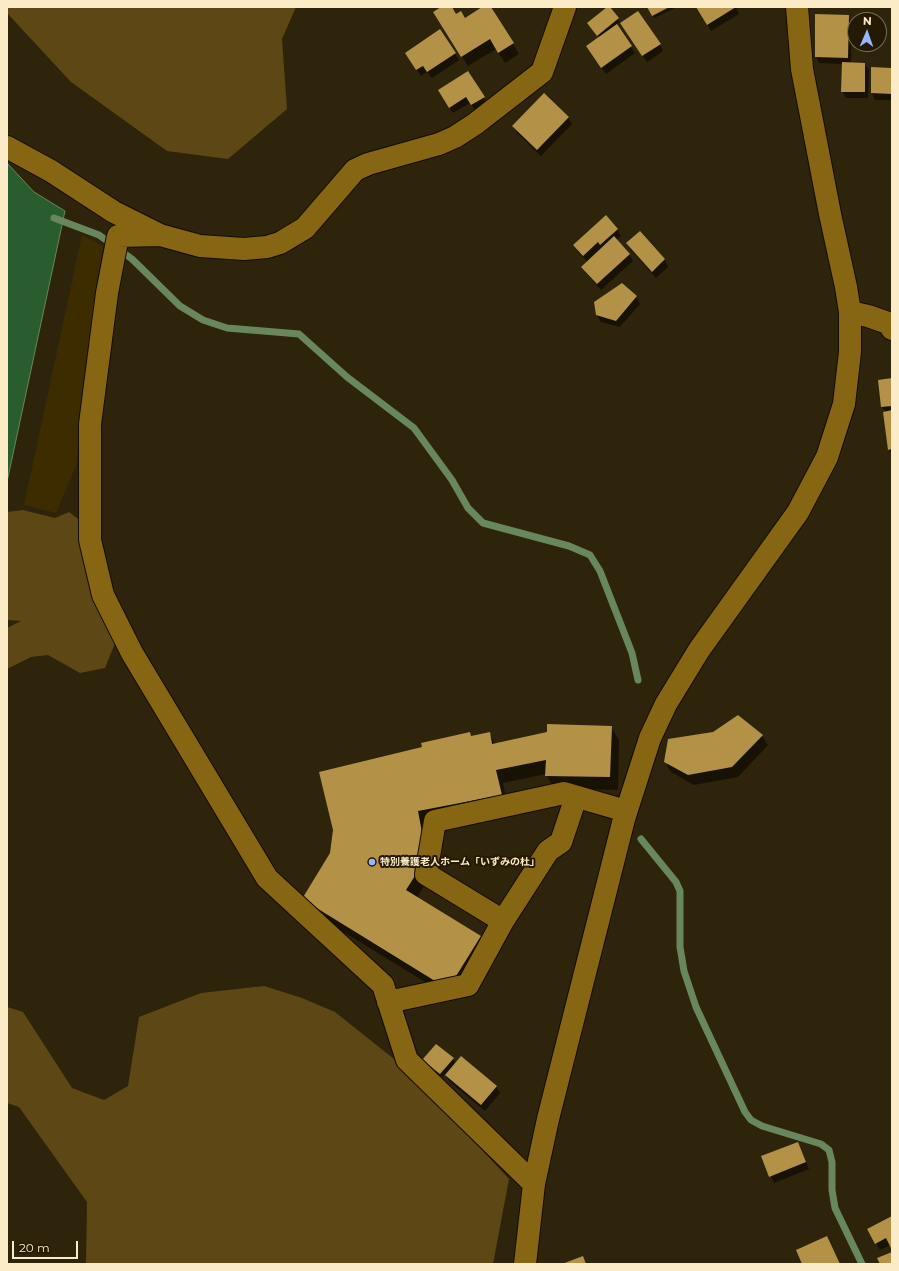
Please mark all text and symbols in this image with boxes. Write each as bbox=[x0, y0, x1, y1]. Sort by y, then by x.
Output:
north arrow bbox=[847, 12, 887, 52]
text: N bbox=[863, 14, 872, 28]
place label: 特別養護老人ホーム「いずみの杜」 bbox=[380, 856, 540, 868]
marker: 特別養護老人ホーム「いずみの杜」 bbox=[367, 857, 377, 867]
scale bar bbox=[14, 1233, 80, 1259]
text: 20 m bbox=[19, 1240, 50, 1255]

